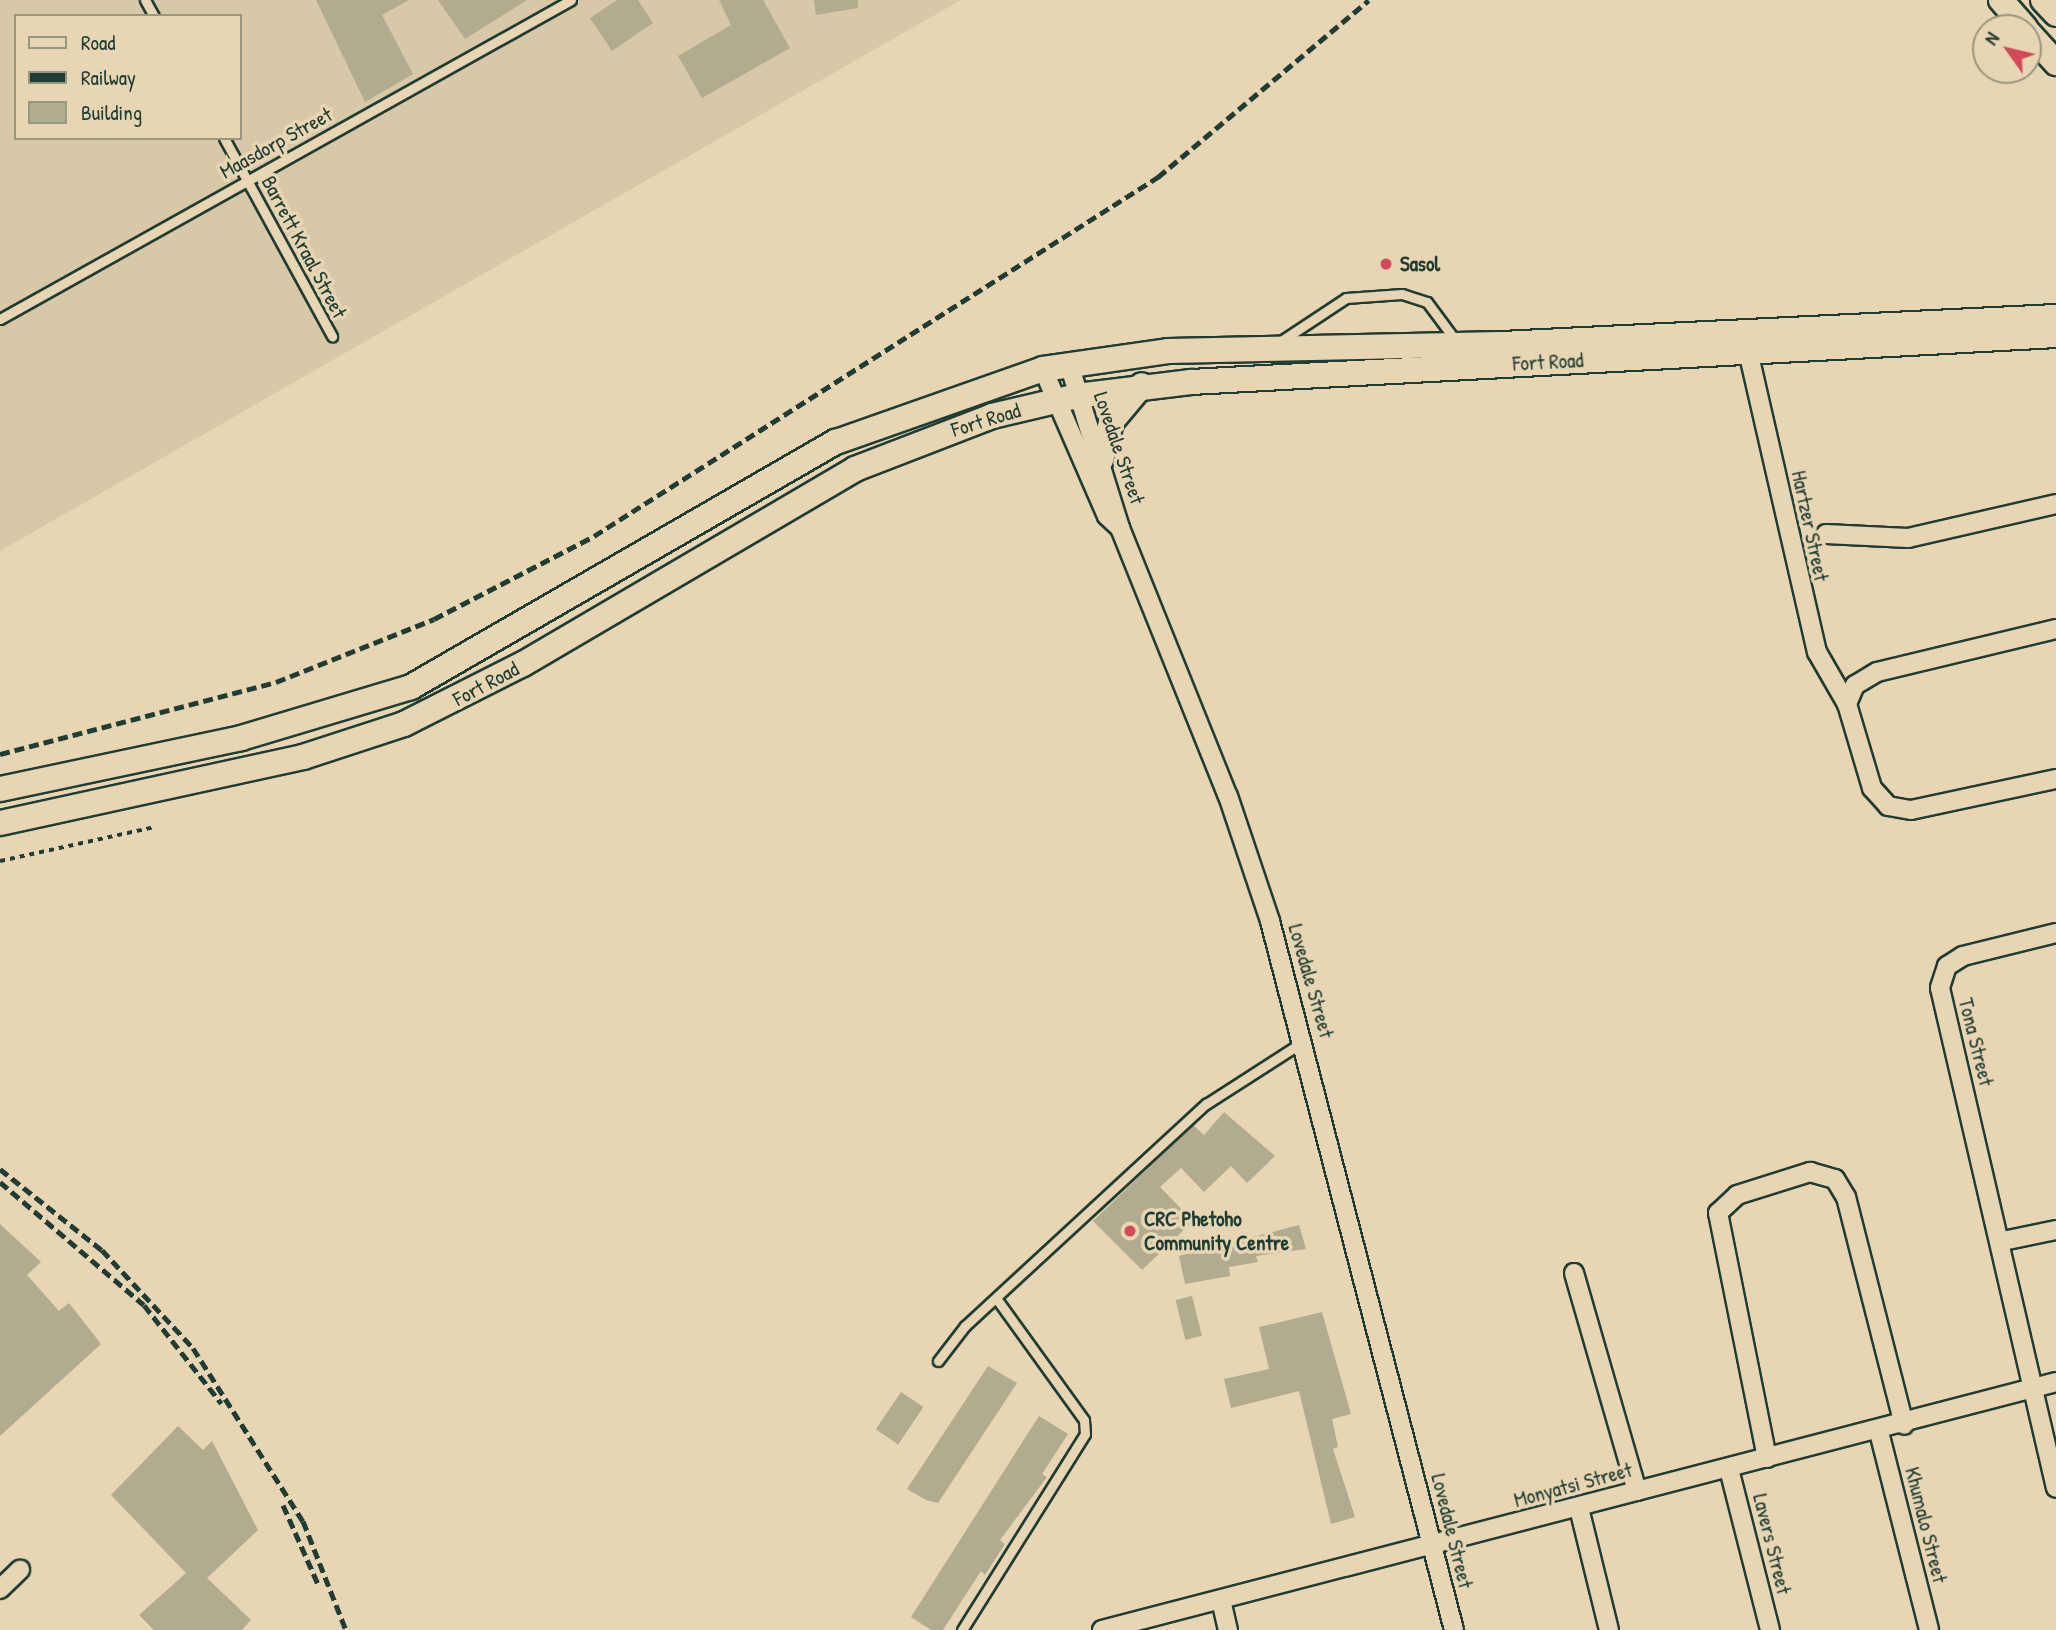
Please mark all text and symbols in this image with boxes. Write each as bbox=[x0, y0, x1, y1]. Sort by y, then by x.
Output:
legend bbox=[14, 14, 242, 140]
north arrow bbox=[1972, 14, 2042, 84]
text: N bbox=[1978, 27, 2005, 50]
text: Road bbox=[81, 28, 115, 57]
text: Railway bbox=[81, 63, 136, 92]
text: Building bbox=[81, 98, 142, 127]
street label: Maasdorp Street bbox=[215, 102, 337, 184]
street label: Barrett Kraal Street bbox=[256, 172, 352, 322]
place label: Sasol bbox=[1400, 251, 1440, 277]
marker: Sasol bbox=[1378, 256, 1394, 272]
street label: Fort Road bbox=[1512, 348, 1584, 376]
street label: Lovedale Street bbox=[1088, 389, 1150, 507]
street label: Fort Road bbox=[948, 398, 1024, 442]
street label: Hartzer Street bbox=[1786, 468, 1834, 584]
street label: Fort Road bbox=[449, 656, 523, 712]
street label: Lovedale Street bbox=[1283, 921, 1339, 1041]
street label: Tona Street bbox=[1953, 995, 1999, 1089]
place label: CRC Phetoho Community Centre bbox=[1144, 1206, 1289, 1256]
marker: CRC Phetoho Community Centre bbox=[1122, 1223, 1138, 1239]
street label: Monyatsi Street bbox=[1511, 1457, 1635, 1513]
street label: Khumalo Street bbox=[1899, 1464, 1953, 1586]
street label: Lovedale Street bbox=[1426, 1471, 1478, 1591]
street label: Lavers Street bbox=[1747, 1491, 1797, 1597]

